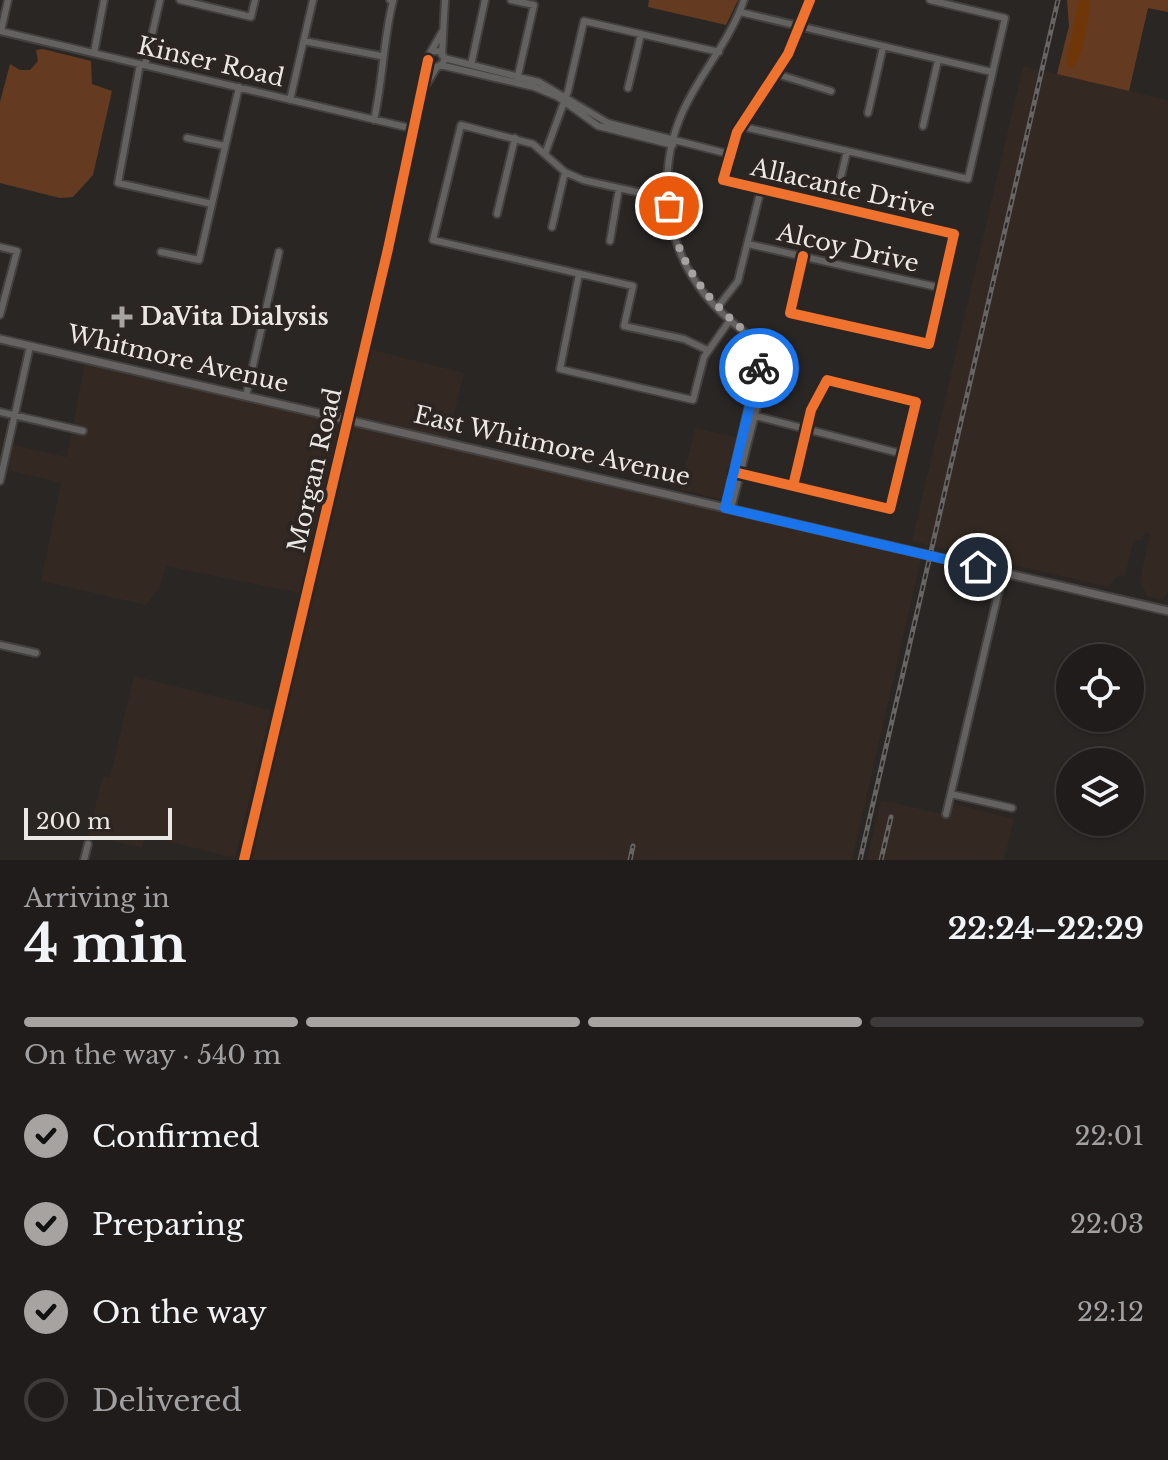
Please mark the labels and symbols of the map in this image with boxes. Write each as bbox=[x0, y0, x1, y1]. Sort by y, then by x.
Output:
street label: Kinser Road bbox=[135, 31, 287, 92]
street label: Allacante Drive bbox=[747, 152, 938, 223]
pin bbox=[635, 172, 703, 240]
street label: Alcoy Drive bbox=[773, 217, 922, 278]
place label: DaVita Dialysis bbox=[140, 302, 329, 331]
marker: DaVita Dialysis bbox=[111, 306, 133, 328]
street label: Whitmore Avenue bbox=[64, 319, 292, 398]
courier bbox=[719, 328, 799, 408]
street label: Morgan Road bbox=[282, 385, 347, 555]
street label: East Whitmore Avenue bbox=[411, 400, 693, 491]
pin bbox=[944, 533, 1012, 601]
scale bar bbox=[24, 804, 172, 840]

